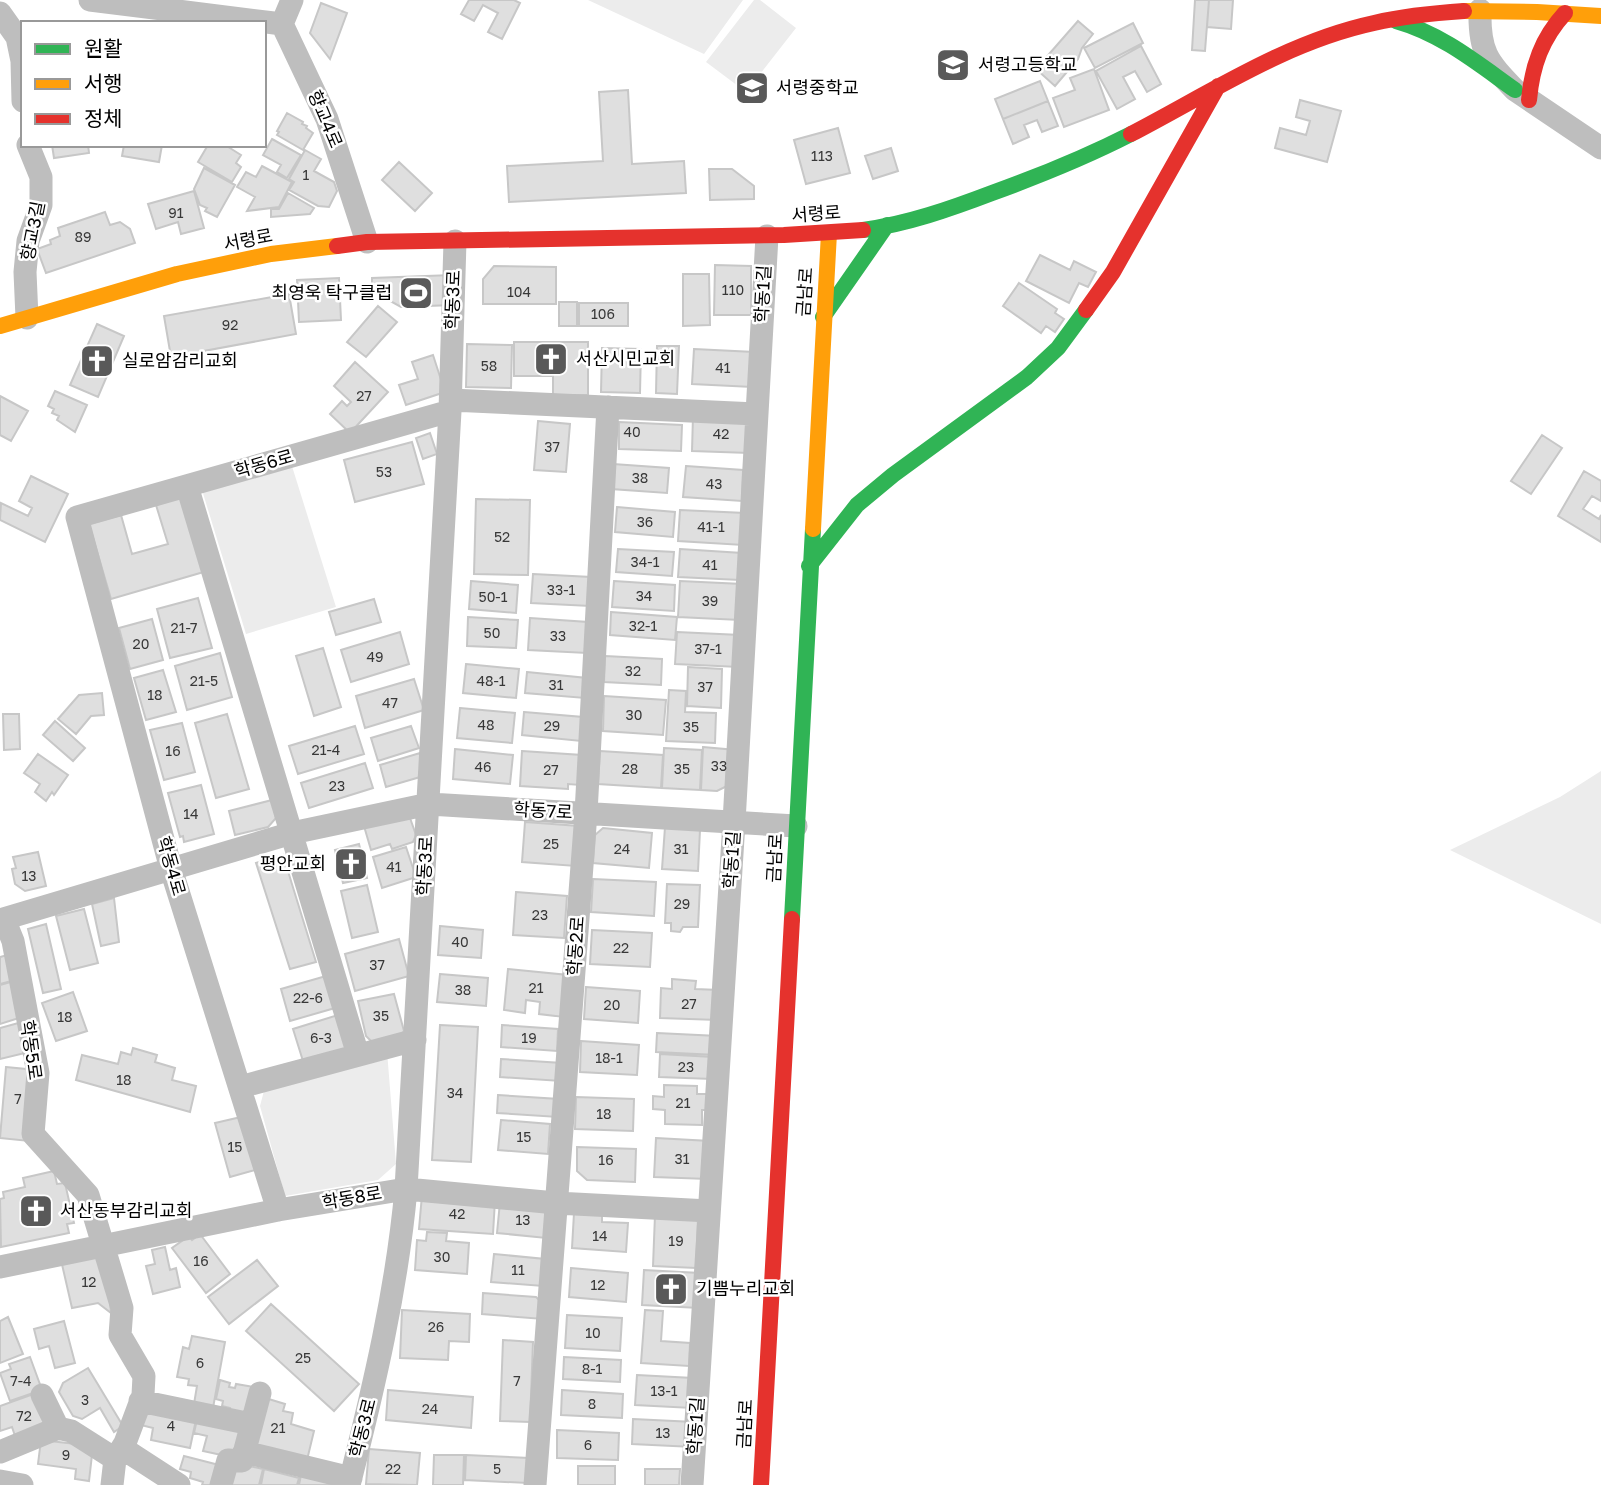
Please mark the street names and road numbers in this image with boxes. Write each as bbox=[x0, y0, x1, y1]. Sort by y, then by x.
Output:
street label: 향교4로 bbox=[304, 86, 348, 151]
street label: 향교3길 bbox=[15, 199, 49, 262]
street label: 서령로 bbox=[790, 200, 841, 226]
street label: 서령로 bbox=[221, 223, 274, 255]
street label: 학동1길 bbox=[749, 264, 775, 324]
street label: 금남로 bbox=[791, 266, 817, 317]
street label: 학동3로 bbox=[440, 269, 464, 330]
street label: 학동6로 bbox=[232, 444, 296, 482]
street label: 학동7로 bbox=[513, 797, 573, 823]
street label: 학동1길 bbox=[718, 830, 744, 890]
street label: 금남로 bbox=[762, 833, 786, 883]
street label: 학동4로 bbox=[153, 834, 191, 898]
street label: 학동3로 bbox=[411, 835, 437, 897]
street label: 학동2로 bbox=[562, 915, 588, 977]
street label: 학동5로 bbox=[17, 1019, 47, 1081]
street label: 학동8로 bbox=[320, 1181, 384, 1213]
street label: 학동3로 bbox=[344, 1396, 380, 1460]
street label: 학동1길 bbox=[682, 1396, 708, 1456]
street label: 금남로 bbox=[732, 1399, 756, 1449]

